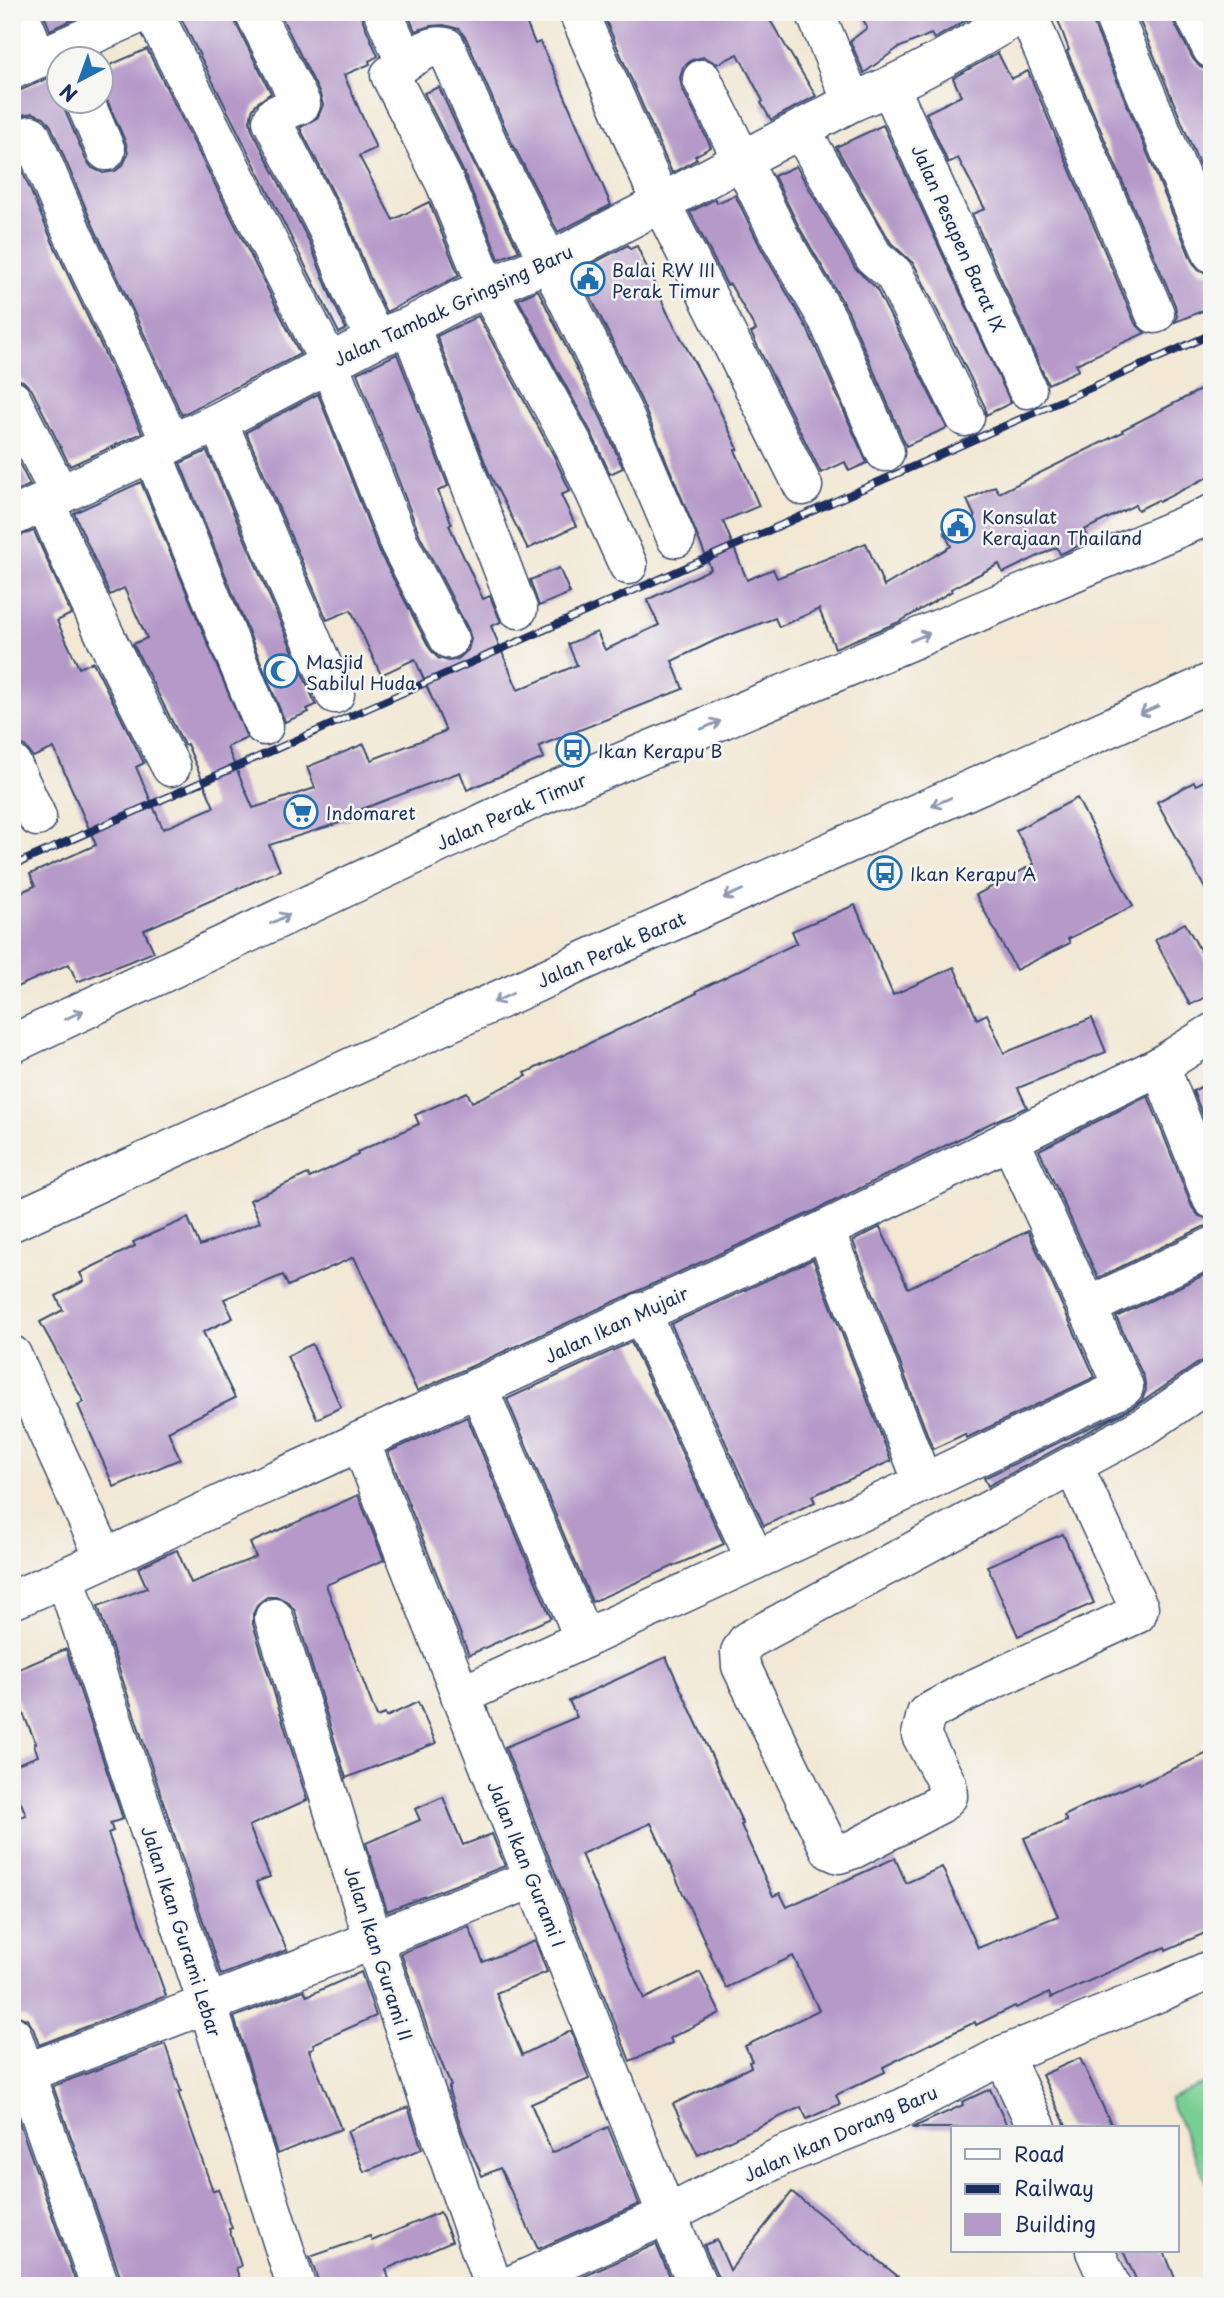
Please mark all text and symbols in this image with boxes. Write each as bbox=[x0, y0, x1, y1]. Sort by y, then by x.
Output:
north arrow bbox=[46, 46, 116, 116]
text: N bbox=[53, 78, 83, 109]
street label: Jalan Pesapen Barat IX bbox=[905, 140, 1013, 336]
street label: Jalan Tambak Gringsing Baru bbox=[329, 237, 577, 373]
place label: Balai RW III Perak Timur bbox=[612, 256, 721, 304]
public building icon: Balai RW III Perak Timur bbox=[569, 260, 607, 298]
place label: Konsulat Kerajaan Thailand bbox=[982, 503, 1142, 551]
public building icon: Konsulat Kerajaan Thailand bbox=[939, 507, 977, 545]
one-way arrow bbox=[909, 629, 931, 642]
place label: Masjid Sabilul Huda bbox=[306, 648, 416, 696]
mosque icon: Masjid Sabilul Huda bbox=[262, 652, 300, 690]
one-way arrow bbox=[1139, 704, 1161, 717]
one-way arrow bbox=[700, 718, 721, 731]
bus stop icon: Ikan Kerapu B bbox=[554, 731, 592, 769]
place label: Ikan Kerapu B bbox=[598, 737, 723, 764]
street label: Jalan Perak Timur bbox=[431, 765, 591, 856]
supermarket icon: Indomaret bbox=[282, 793, 320, 831]
one-way arrow bbox=[931, 796, 953, 809]
place label: Indomaret bbox=[326, 799, 416, 826]
bus stop icon: Ikan Kerapu A bbox=[866, 854, 904, 892]
place label: Ikan Kerapu A bbox=[910, 860, 1037, 887]
one-way arrow bbox=[723, 888, 745, 901]
street label: Jalan Perak Barat bbox=[532, 904, 690, 994]
one-way arrow bbox=[269, 912, 290, 925]
one-way arrow bbox=[493, 992, 515, 1005]
one-way arrow bbox=[63, 1008, 84, 1022]
street label: Jalan Ikan Mujair bbox=[540, 1279, 693, 1369]
street label: Jalan Ikan Gurami I bbox=[481, 1777, 573, 1951]
street label: Jalan Ikan Gurami Lebar bbox=[135, 1822, 229, 2040]
street label: Jalan Ikan Gurami II bbox=[338, 1862, 420, 2044]
street label: Jalan Ikan Dorang Baru bbox=[739, 2078, 941, 2188]
legend bbox=[951, 2126, 1178, 2252]
text: Road bbox=[1014, 2137, 1065, 2169]
text: Railway bbox=[1014, 2171, 1094, 2203]
text: Building bbox=[1014, 2207, 1096, 2239]

